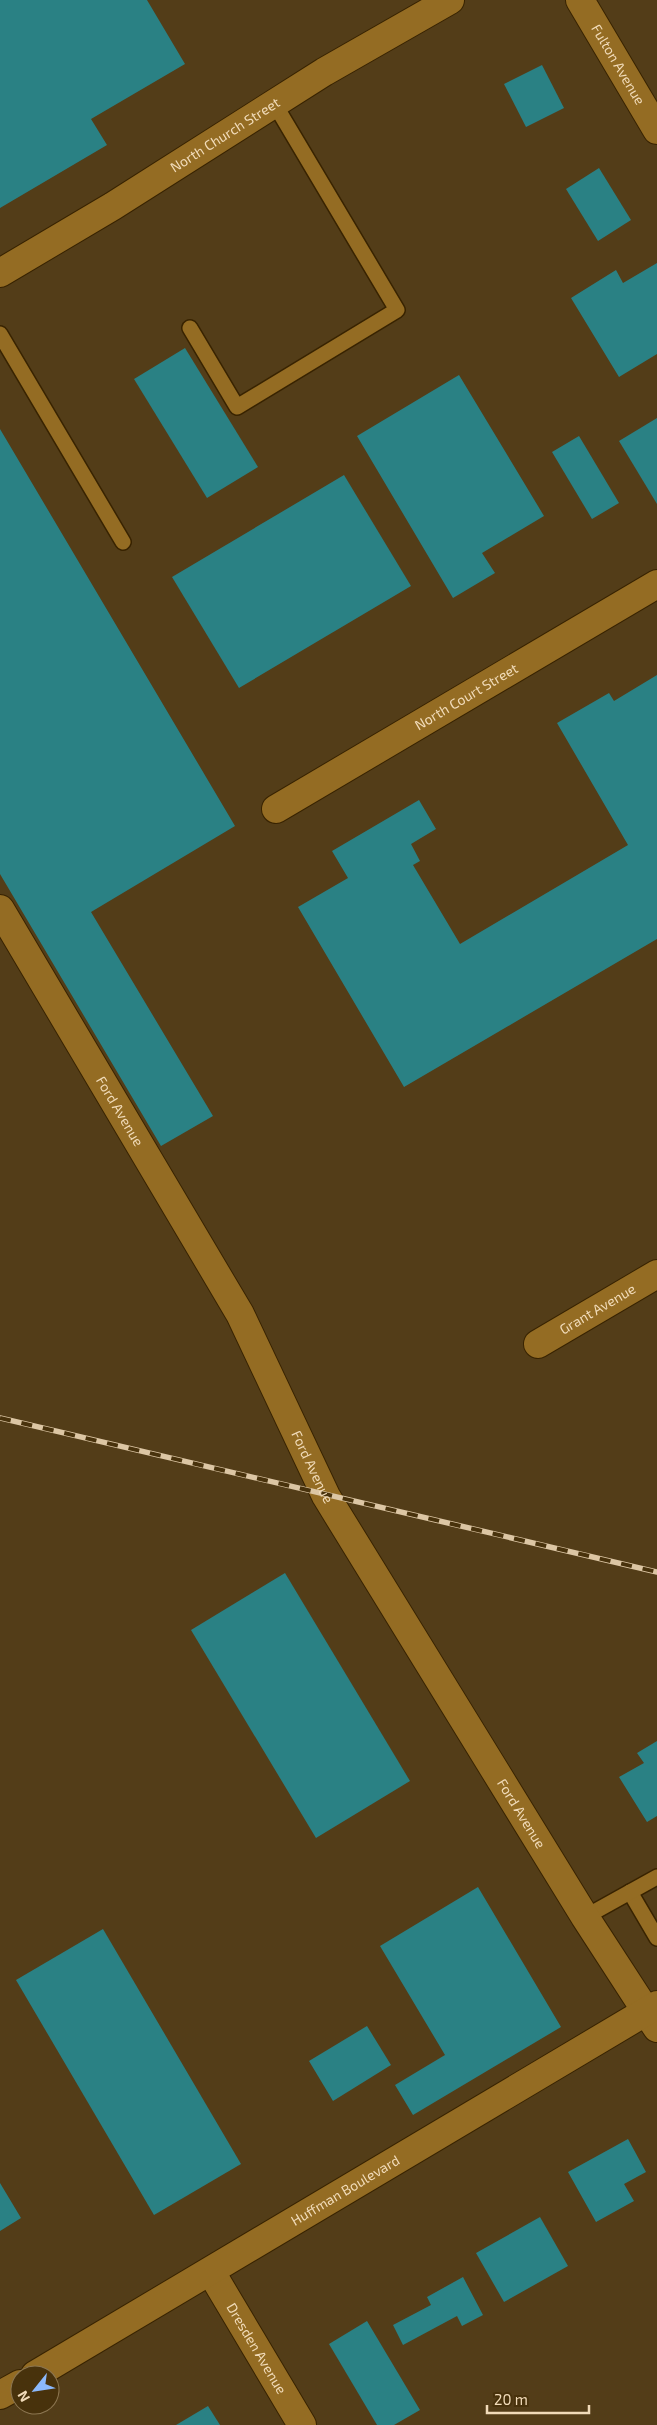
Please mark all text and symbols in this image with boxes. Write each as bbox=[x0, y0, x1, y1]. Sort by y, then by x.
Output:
street label: Fulton Avenue bbox=[588, 21, 649, 108]
street label: North Church Street bbox=[167, 93, 283, 176]
street label: North Court Street bbox=[411, 659, 521, 733]
street label: Ford Avenue bbox=[93, 1073, 148, 1149]
street label: Grant Avenue bbox=[556, 1280, 638, 1338]
street label: Ford Avenue bbox=[288, 1428, 337, 1506]
street label: Ford Avenue bbox=[494, 1775, 550, 1851]
street label: Huffman Boulevard bbox=[288, 2151, 402, 2229]
street label: Dresden Avenue bbox=[223, 2300, 291, 2397]
north arrow bbox=[10, 2365, 60, 2415]
scale bar bbox=[487, 2382, 590, 2414]
text: N bbox=[13, 2388, 33, 2405]
text: 20 m bbox=[494, 2390, 528, 2408]

